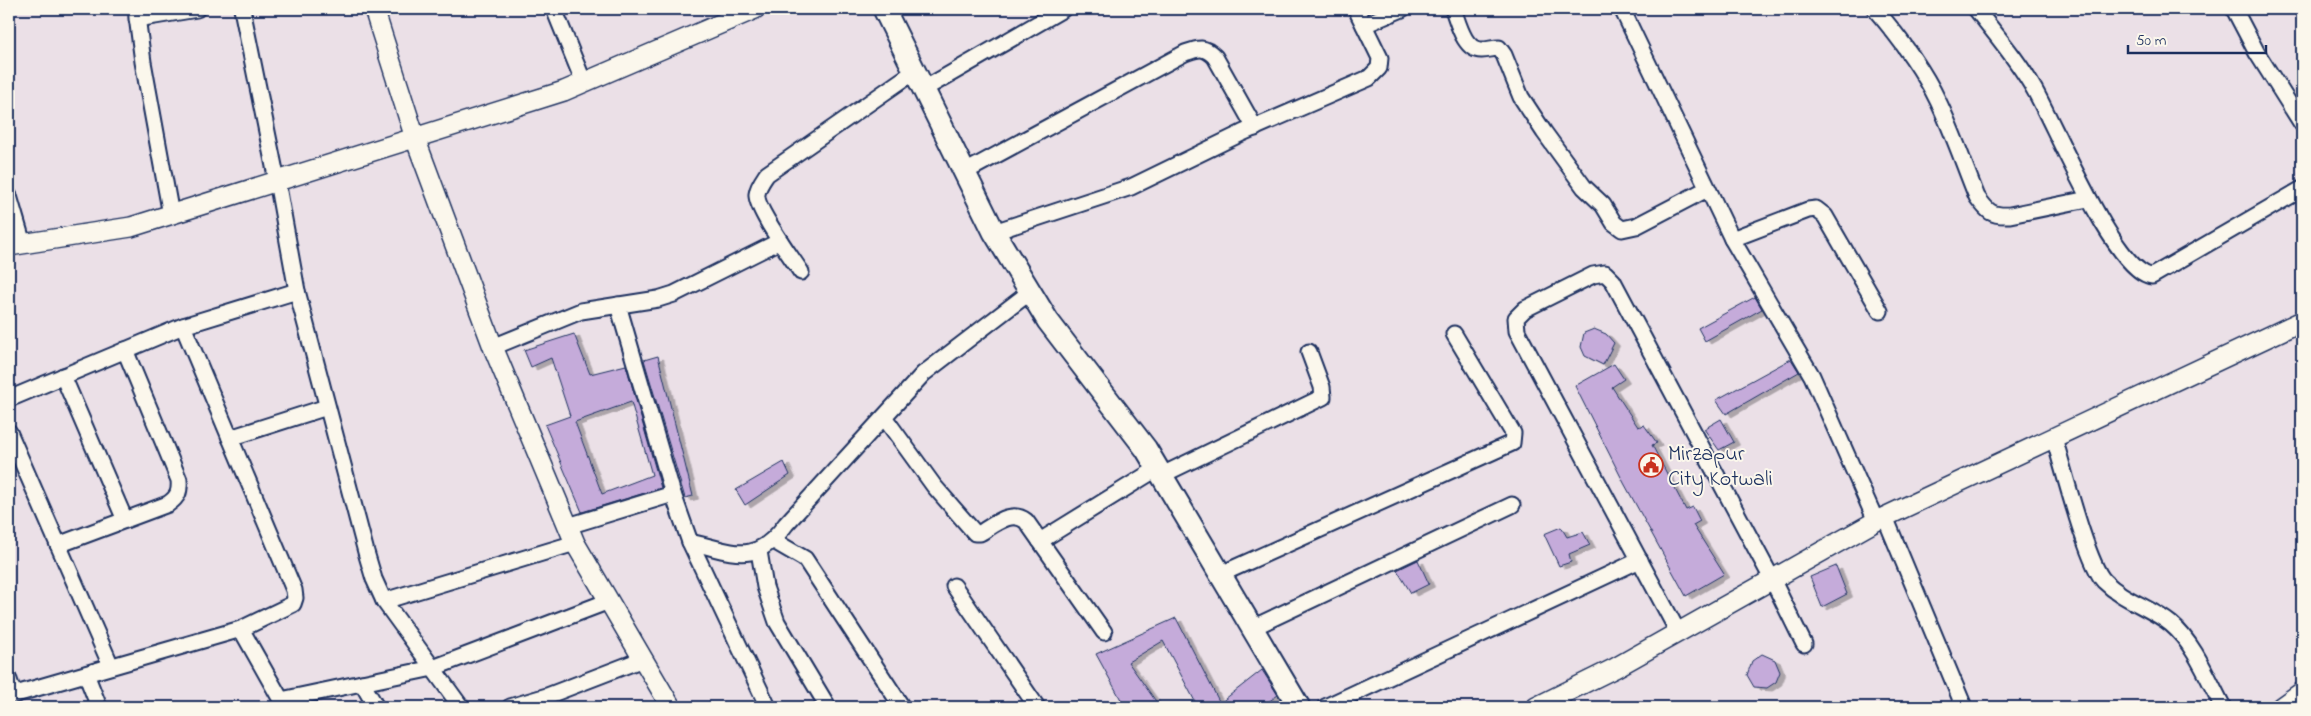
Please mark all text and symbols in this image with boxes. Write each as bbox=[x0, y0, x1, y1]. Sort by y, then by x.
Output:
scale bar bbox=[2128, 22, 2266, 54]
text: 50 m bbox=[2136, 30, 2167, 52]
place label: Mirzapur City Kotwali bbox=[1668, 439, 1773, 497]
public building icon: Mirzapur City Kotwali bbox=[1638, 452, 1664, 478]

